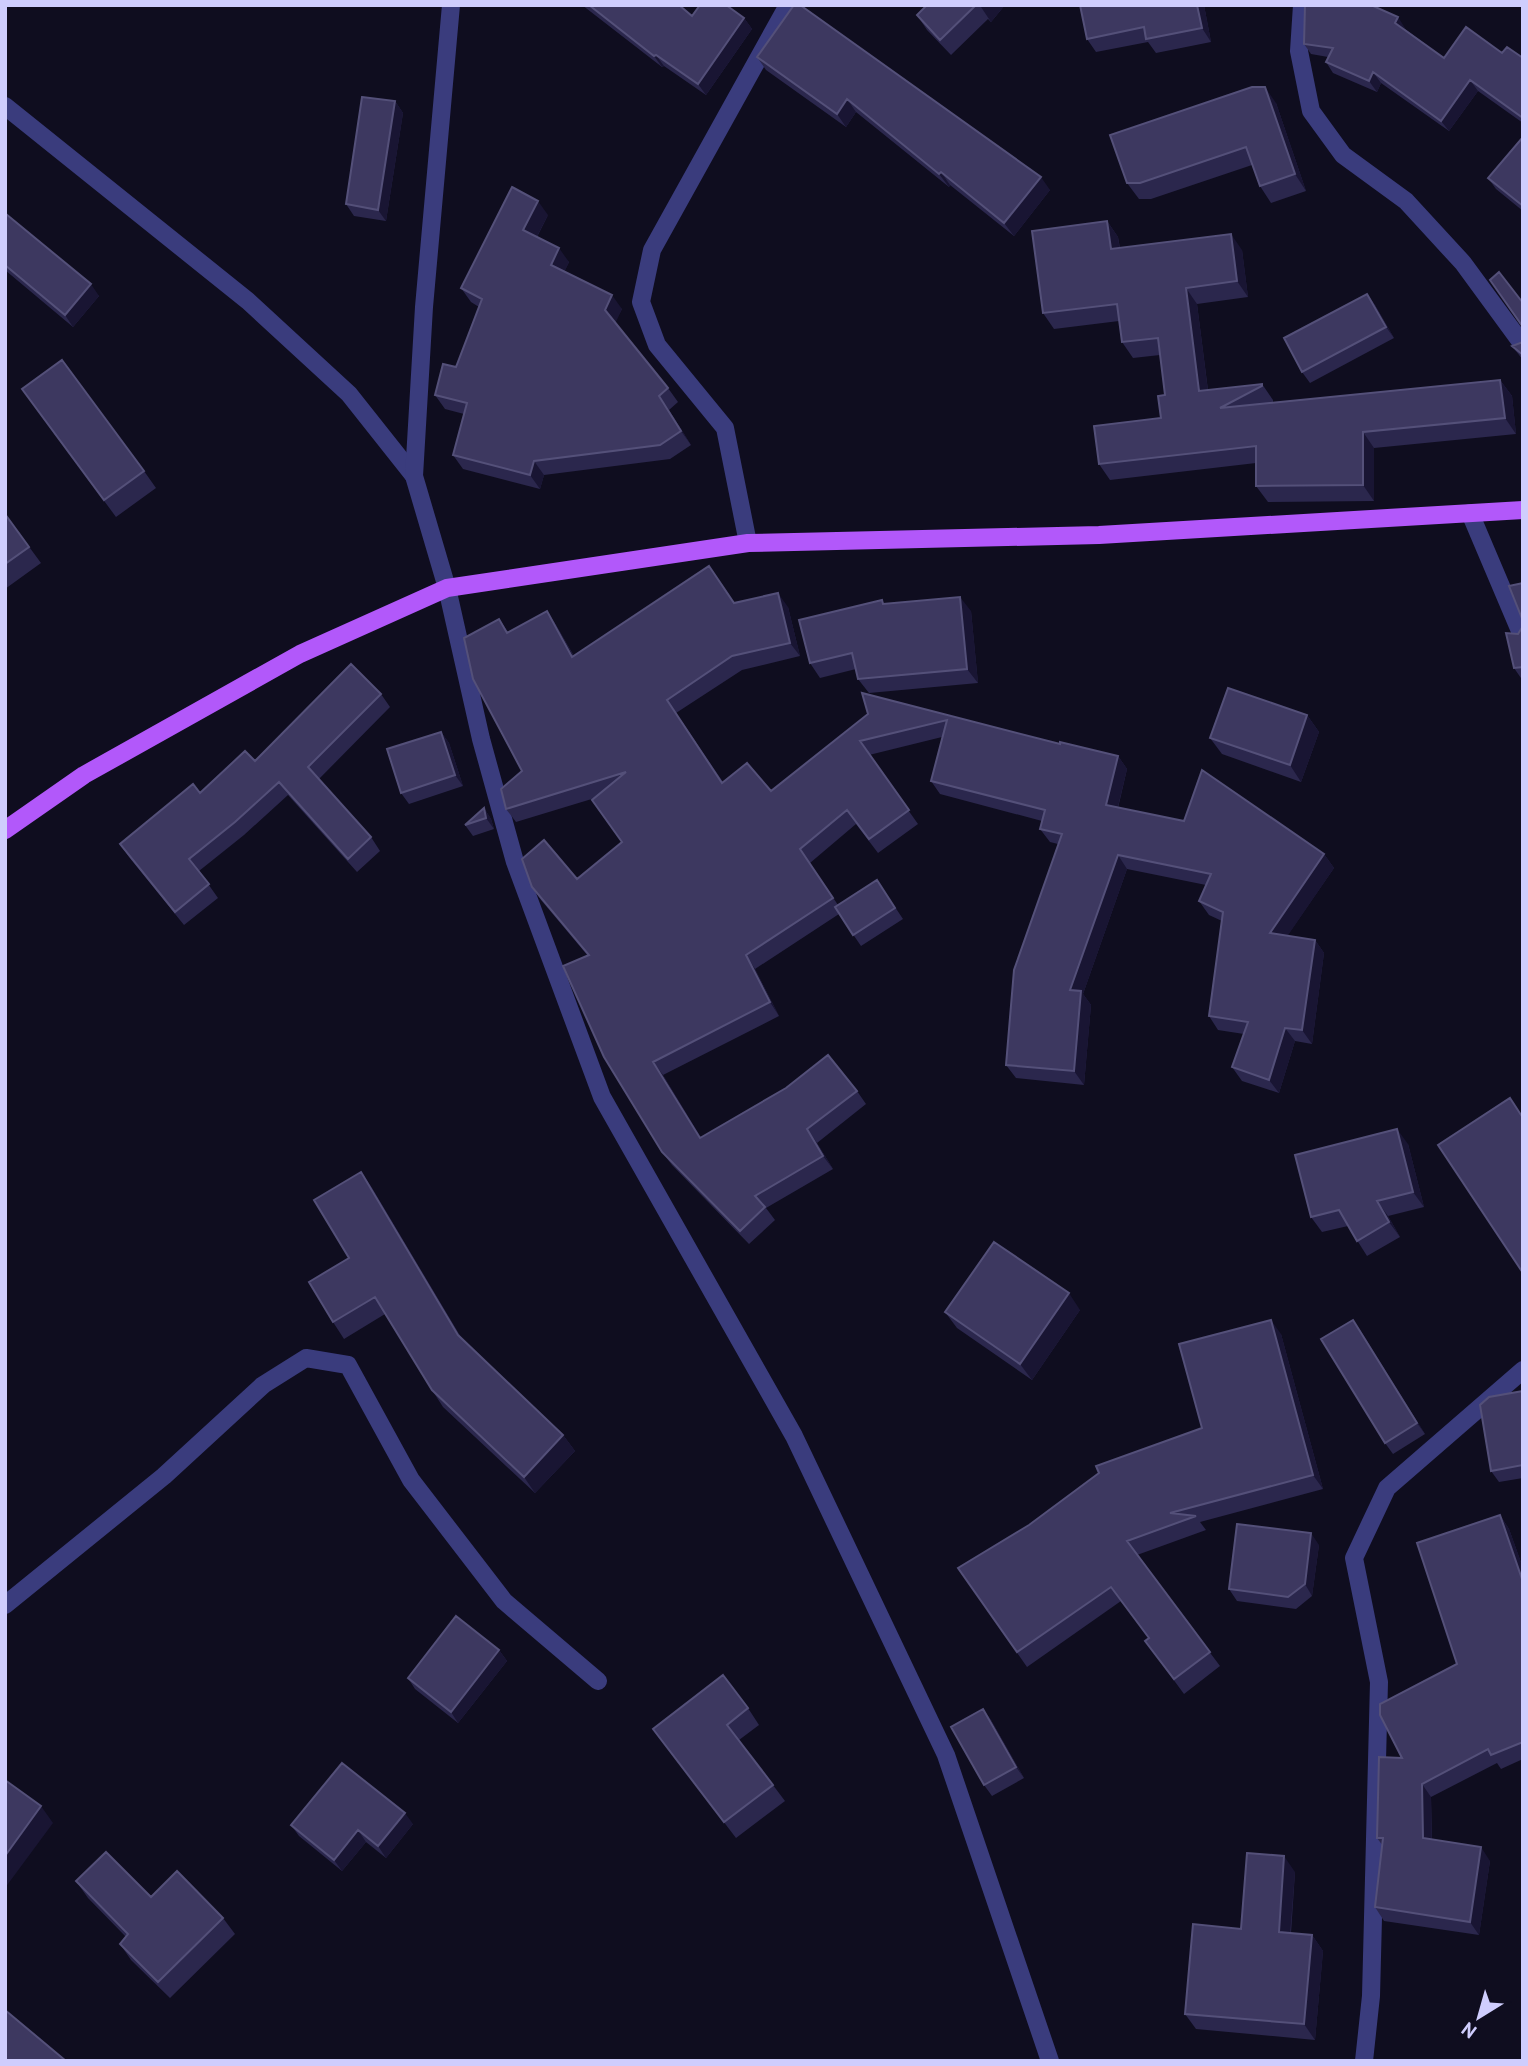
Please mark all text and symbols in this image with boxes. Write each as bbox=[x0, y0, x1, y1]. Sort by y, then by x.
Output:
north arrow bbox=[1444, 1982, 1514, 2052]
text: N bbox=[1457, 2017, 1481, 2044]

